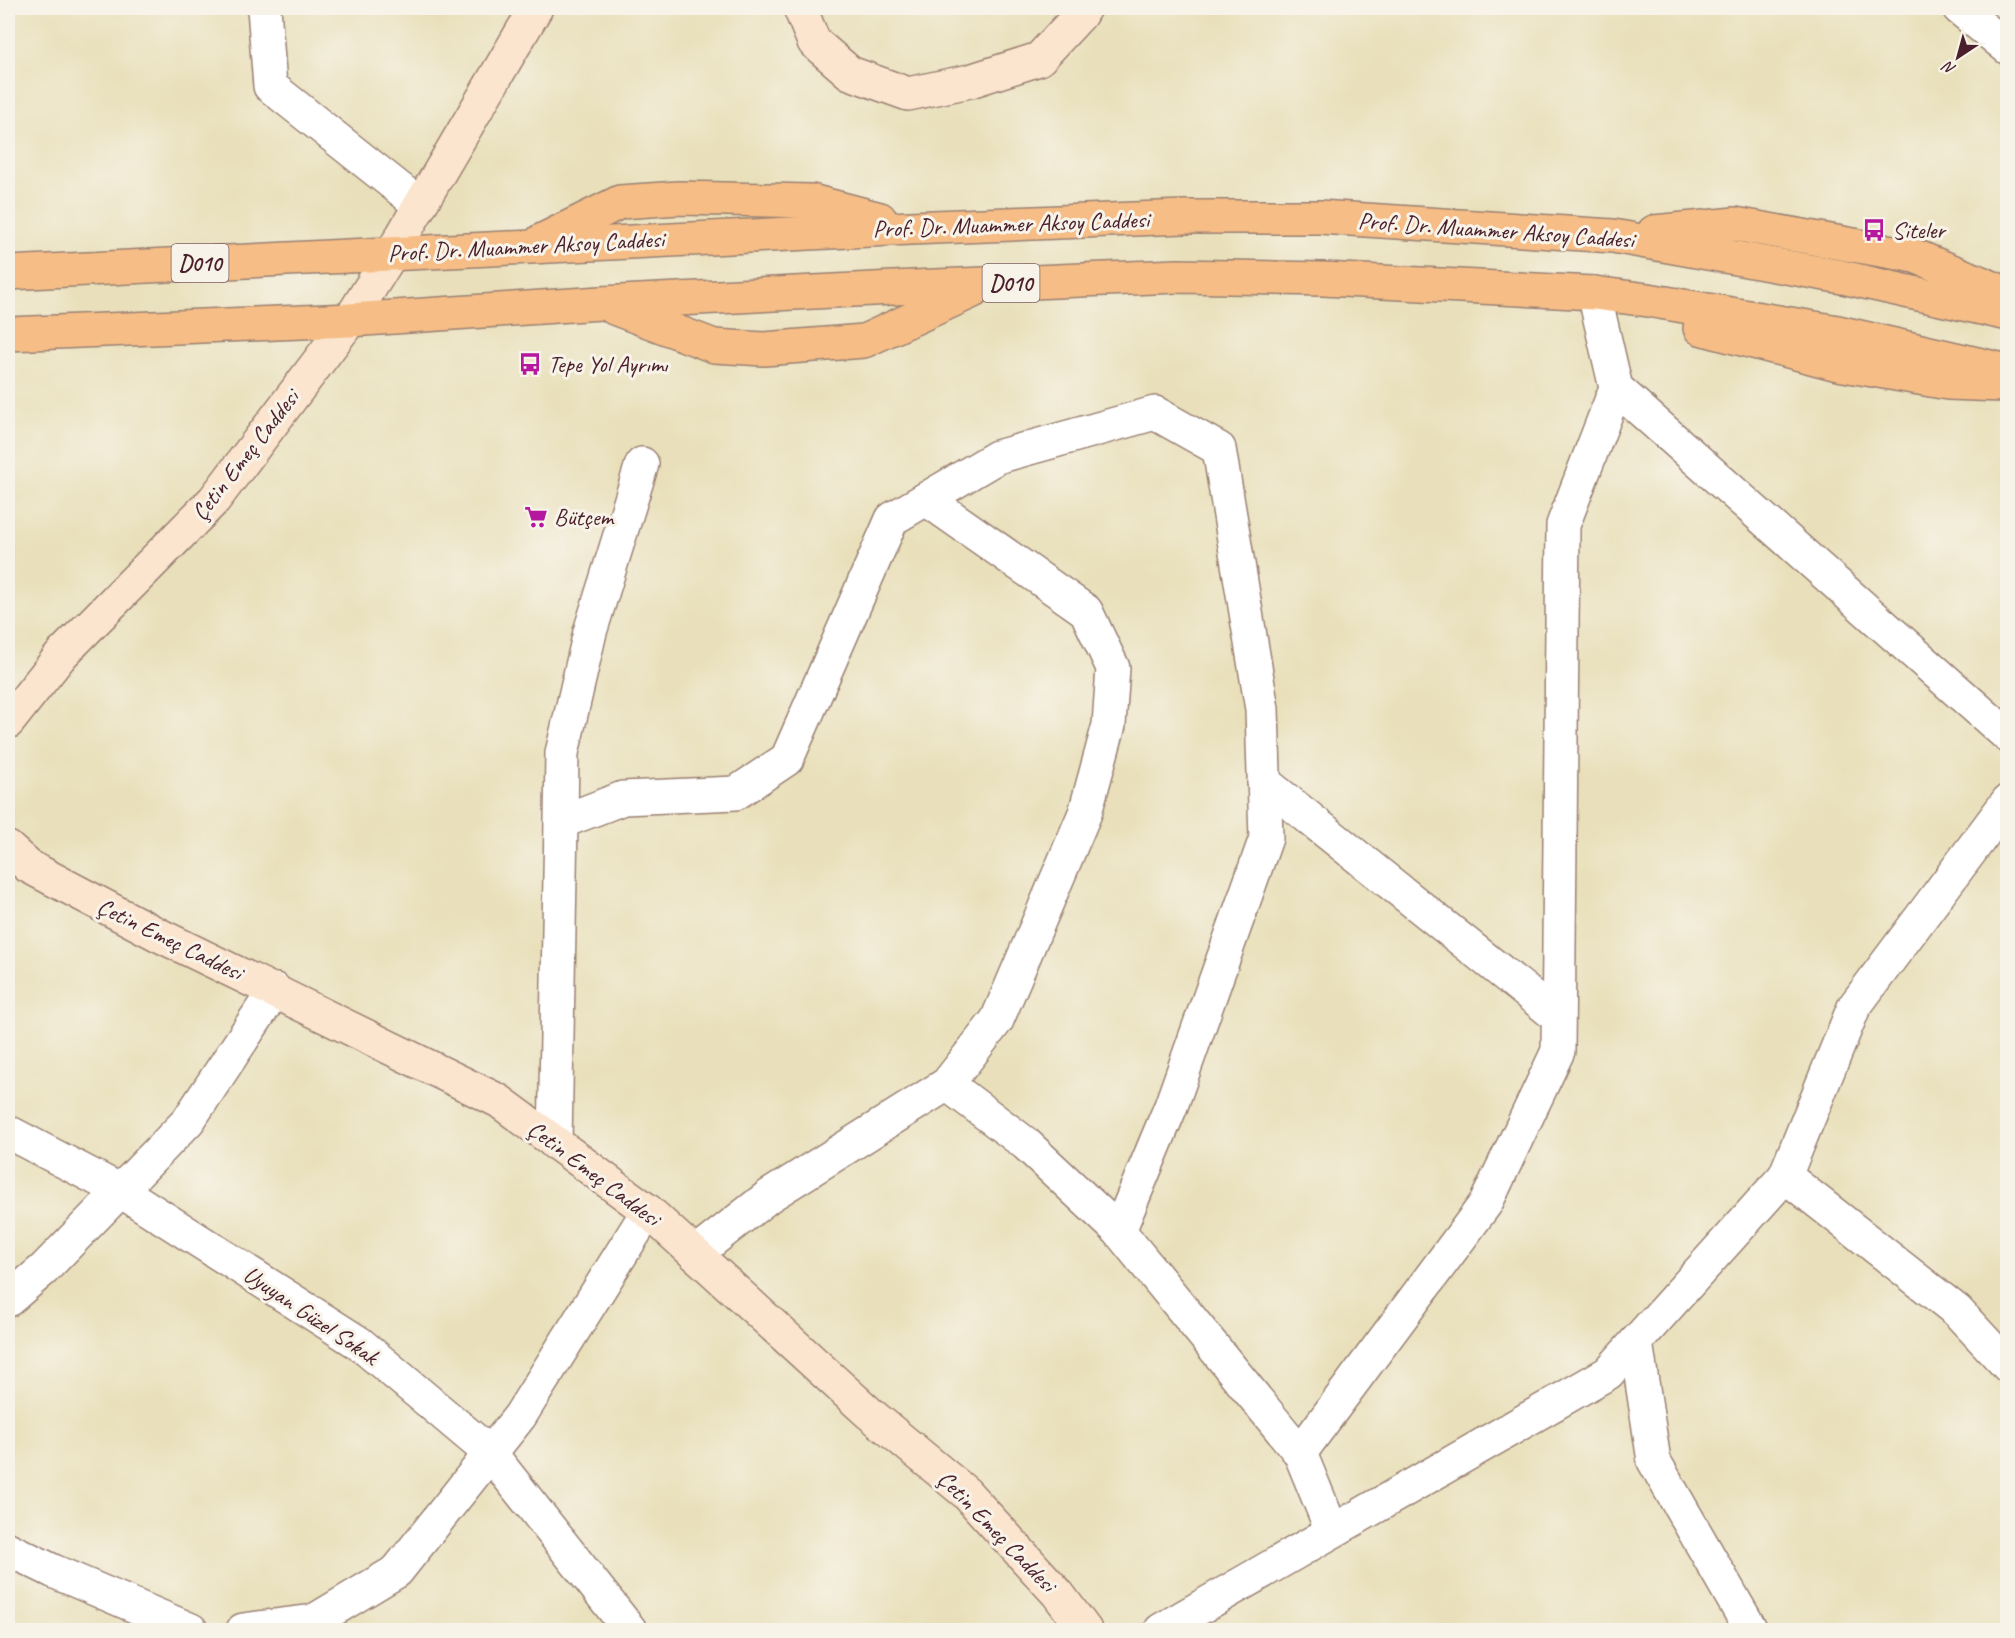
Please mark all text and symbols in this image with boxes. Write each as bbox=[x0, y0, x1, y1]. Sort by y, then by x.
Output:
north arrow bbox=[1928, 27, 1988, 87]
text: N bbox=[1937, 56, 1960, 79]
street label: Prof. Dr. Muammer Aksoy Caddesi bbox=[872, 204, 1152, 244]
street label: Prof. Dr. Muammer Aksoy Caddesi bbox=[1357, 205, 1638, 255]
place label: Siteler bbox=[1892, 215, 1947, 245]
bus stop icon: Siteler bbox=[1861, 217, 1887, 243]
street label: Prof. Dr. Muammer Aksoy Caddesi bbox=[387, 224, 667, 268]
road number: D010 bbox=[172, 244, 228, 282]
road number: D010 bbox=[982, 264, 1040, 302]
place label: Tepe Yol Ayrımı bbox=[548, 349, 669, 379]
bus stop icon: Tepe Yol Ayrımı bbox=[517, 351, 543, 377]
street label: Çetin Emeç Caddesi bbox=[185, 381, 308, 526]
place label: Bütçem bbox=[554, 502, 616, 532]
supermarket icon: Bütçem bbox=[523, 504, 549, 530]
street label: Çetin Emeç Caddesi bbox=[92, 891, 251, 989]
street label: Çetin Emeç Caddesi bbox=[522, 1114, 669, 1235]
street label: Uyuyan Güzel Sokak bbox=[238, 1259, 386, 1372]
street label: Çetin Emeç Caddesi bbox=[931, 1464, 1065, 1601]

